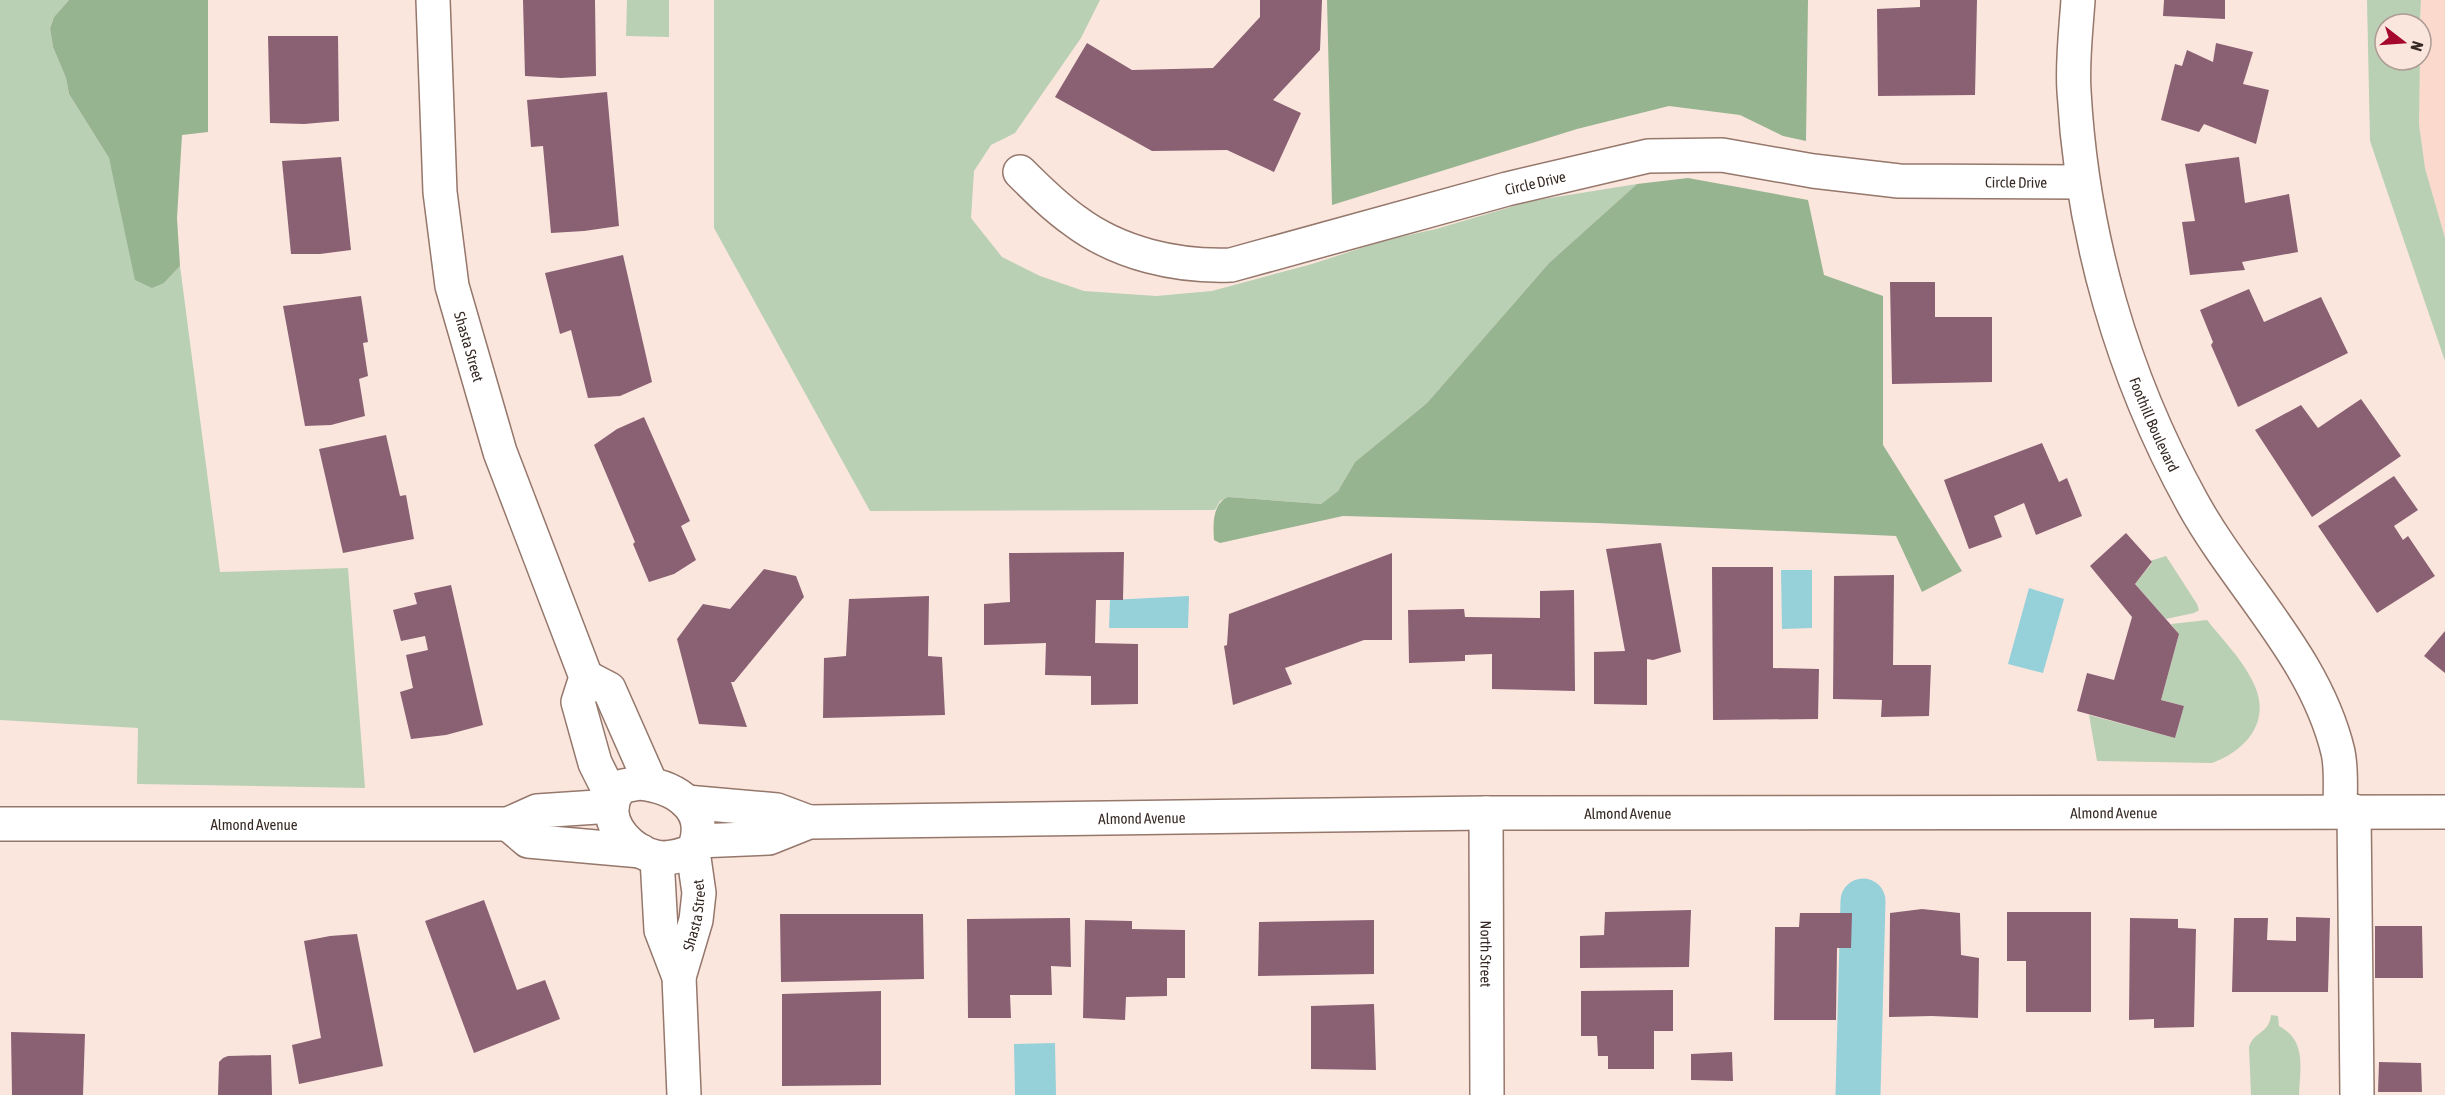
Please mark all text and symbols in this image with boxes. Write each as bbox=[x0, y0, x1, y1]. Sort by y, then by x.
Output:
north arrow bbox=[2373, 12, 2433, 72]
text: N bbox=[2407, 39, 2427, 54]
street label: Circle Drive bbox=[1503, 167, 1567, 198]
street label: Circle Drive bbox=[1985, 173, 2047, 190]
street label: Shasta Street bbox=[451, 310, 488, 384]
street label: Foothill Boulevard bbox=[2127, 375, 2183, 474]
street label: Almond Avenue bbox=[1584, 804, 1672, 821]
street label: Almond Avenue bbox=[2070, 804, 2158, 821]
street label: Almond Avenue bbox=[1098, 808, 1186, 827]
street label: Almond Avenue bbox=[210, 816, 298, 833]
street label: Shasta Street bbox=[679, 878, 708, 953]
street label: North Street bbox=[1478, 921, 1495, 987]

